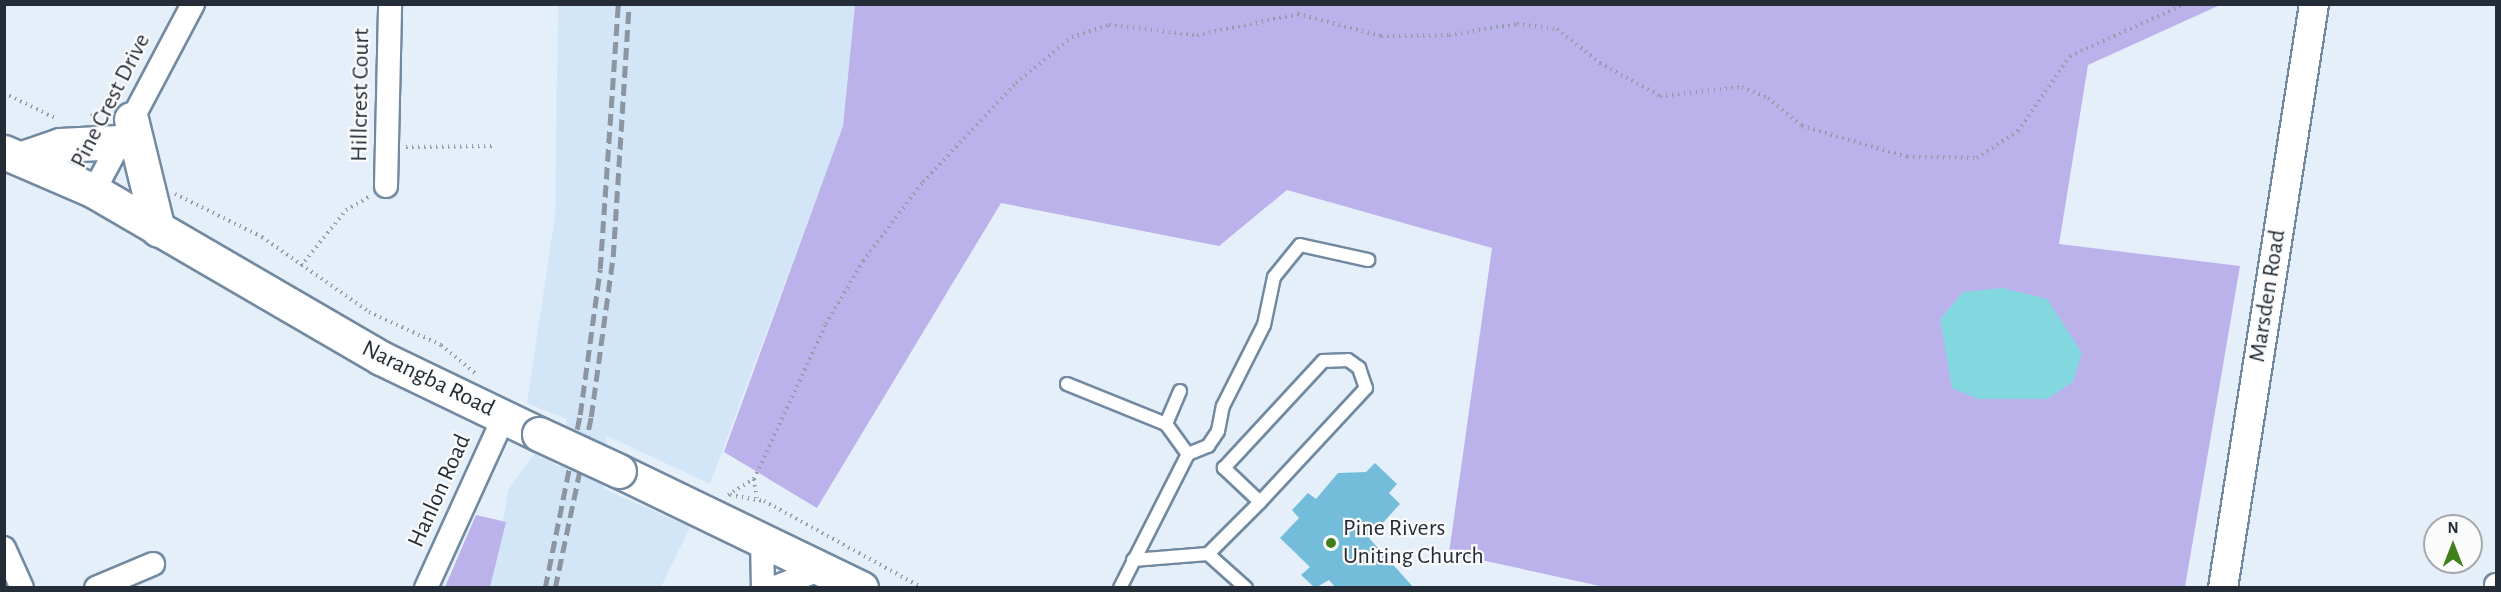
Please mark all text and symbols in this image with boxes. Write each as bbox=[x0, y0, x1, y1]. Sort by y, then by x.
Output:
street label: Hillcrest Court bbox=[345, 28, 377, 162]
street label: Pine Crest Drive bbox=[65, 29, 157, 173]
street label: Marsden Road bbox=[2243, 228, 2293, 364]
street label: Narangba Road bbox=[357, 334, 499, 424]
street label: Hanlon Road bbox=[402, 430, 478, 552]
north arrow bbox=[2423, 514, 2483, 574]
place label: Pine Rivers Uniting Church bbox=[1343, 515, 1484, 571]
text: N bbox=[2447, 520, 2459, 536]
marker: Pine Rivers Uniting Church bbox=[1324, 536, 1338, 550]

